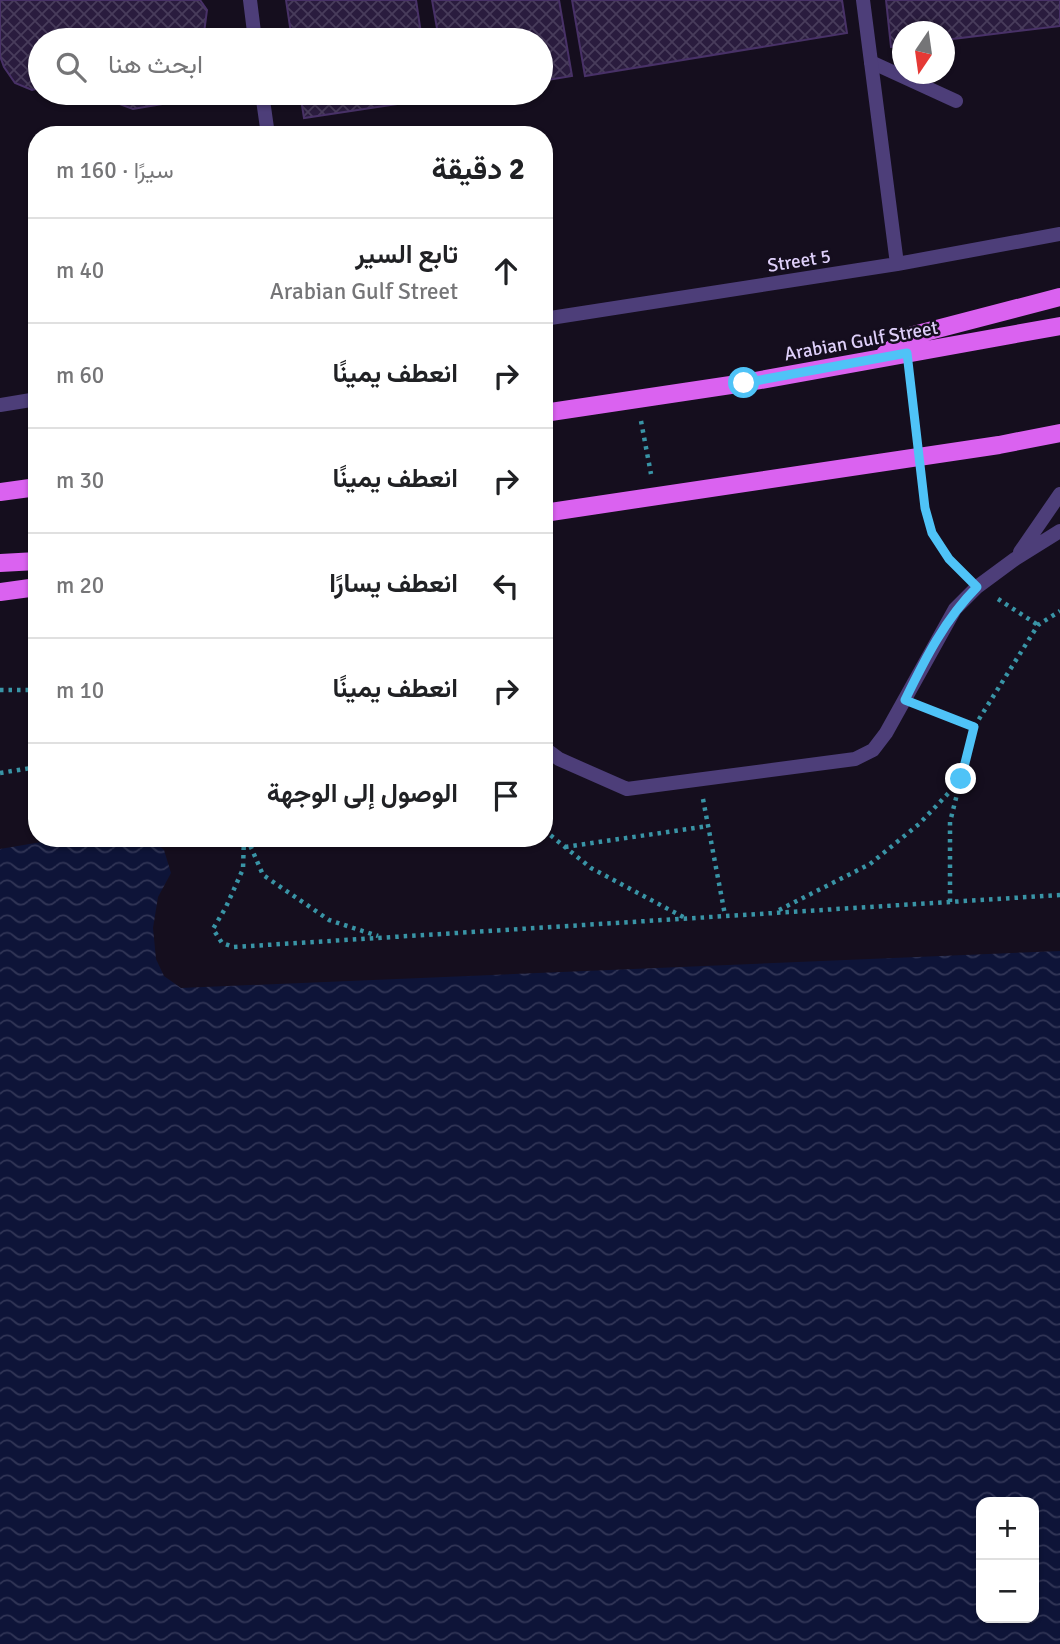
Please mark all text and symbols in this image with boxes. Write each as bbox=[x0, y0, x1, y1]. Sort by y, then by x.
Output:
north arrow bbox=[892, 21, 955, 84]
search box bbox=[28, 28, 553, 105]
icon: search bbox=[52, 48, 90, 86]
text: ابحث هنا bbox=[108, 49, 203, 81]
text: 2 دقيقة bbox=[431, 151, 525, 188]
text: سيرًا · 160 m bbox=[56, 156, 174, 185]
text: تابع السير bbox=[355, 239, 458, 271]
street label: Street 5 bbox=[766, 244, 833, 278]
icon: ahead bbox=[487, 252, 525, 290]
text: 40 m bbox=[56, 256, 104, 285]
text: Arabian Gulf Street bbox=[270, 277, 458, 306]
street label: Arabian Gulf Street bbox=[782, 316, 940, 366]
icon: right bbox=[487, 357, 525, 395]
text: انعطف يمينًا bbox=[332, 358, 458, 390]
text: 60 m bbox=[56, 361, 104, 390]
route start bbox=[728, 367, 759, 398]
icon: right bbox=[487, 462, 525, 500]
text: انعطف يمينًا bbox=[332, 463, 458, 495]
text: 30 m bbox=[56, 466, 104, 495]
icon: left bbox=[487, 567, 525, 605]
text: انعطف يسارًا bbox=[329, 568, 458, 600]
text: 20 m bbox=[56, 571, 104, 600]
icon: right bbox=[487, 672, 525, 710]
text: انعطف يمينًا bbox=[332, 673, 458, 705]
text: 10 m bbox=[56, 676, 104, 705]
route end bbox=[945, 763, 976, 794]
icon: arrive bbox=[487, 777, 525, 815]
text: الوصول إلى الوجهة bbox=[267, 778, 458, 810]
map controls bbox=[976, 1497, 1039, 1623]
button: + bbox=[976, 1497, 1039, 1560]
button: − bbox=[976, 1560, 1039, 1623]

